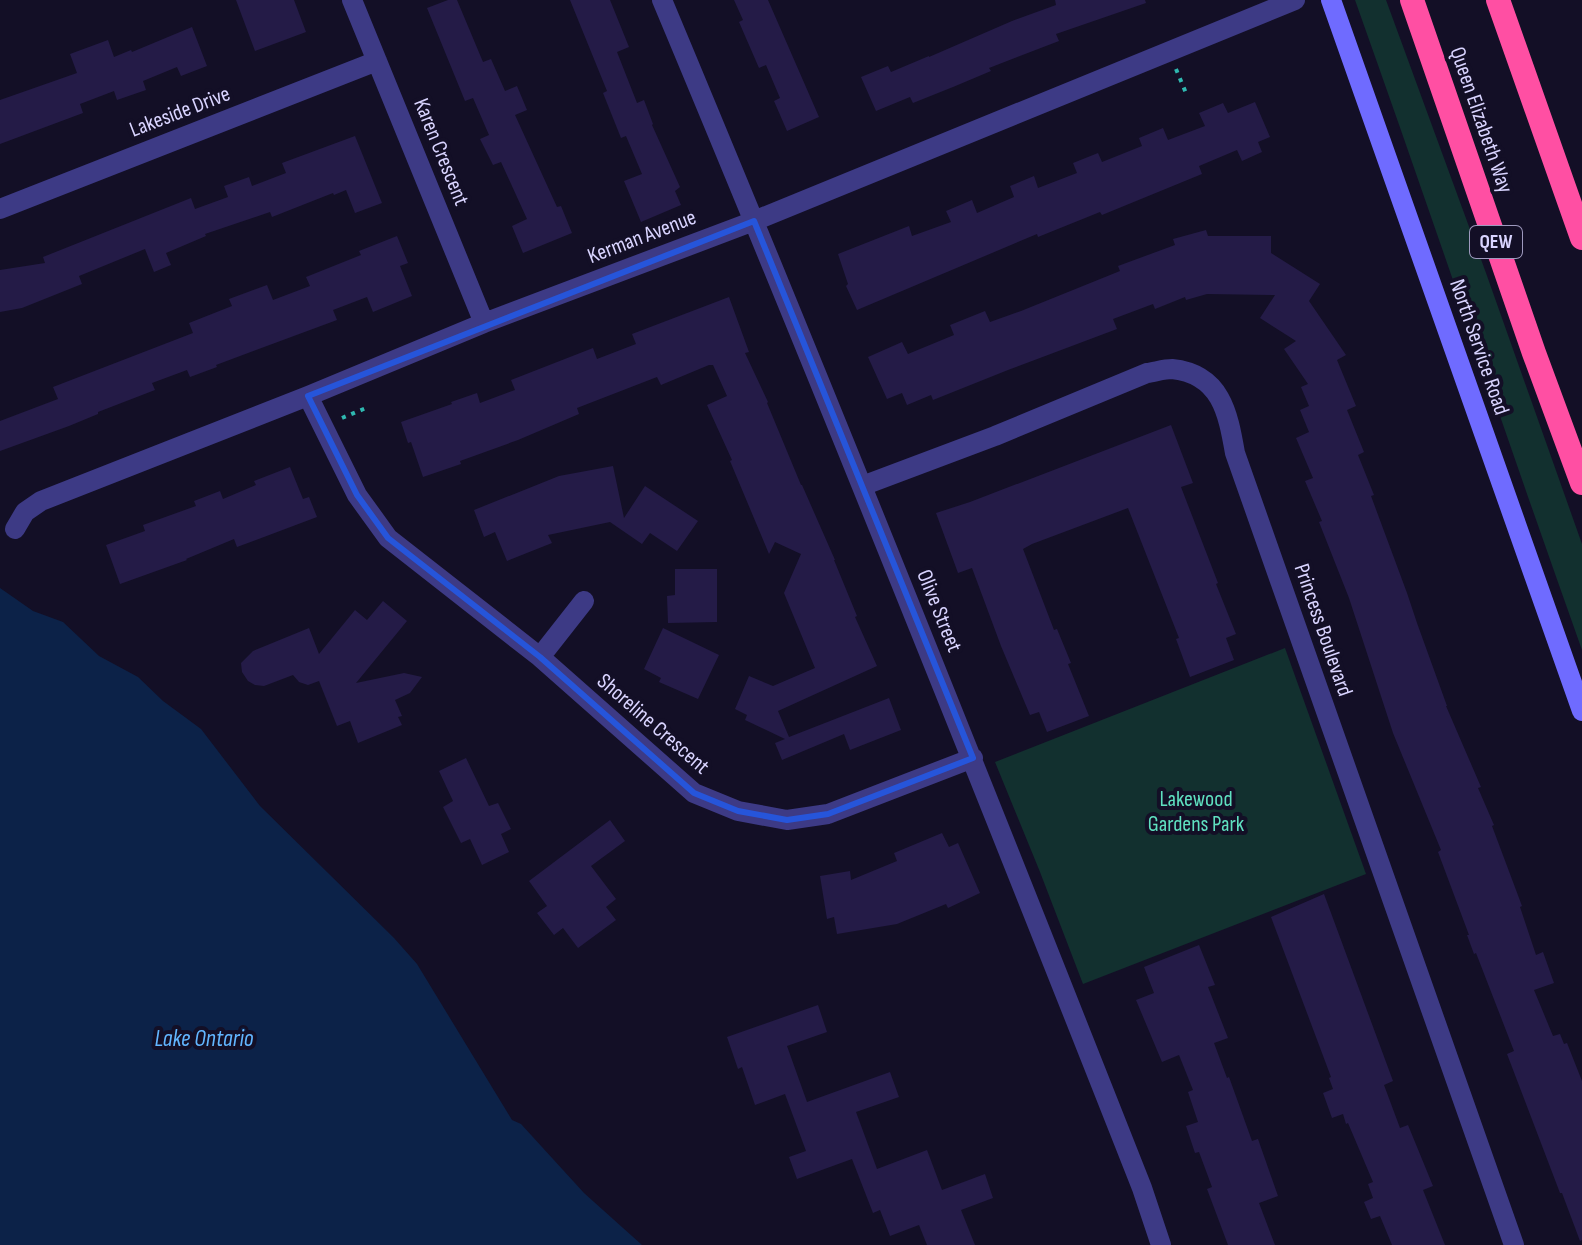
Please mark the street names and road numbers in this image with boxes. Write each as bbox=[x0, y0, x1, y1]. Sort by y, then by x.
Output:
street label: Queen Elizabeth Way bbox=[1443, 43, 1519, 197]
street label: Lakeside Drive bbox=[126, 81, 234, 143]
street label: Karen Crescent bbox=[407, 94, 475, 210]
street label: Kerman Avenue bbox=[584, 204, 700, 270]
road number: QEW bbox=[1470, 226, 1522, 258]
street label: North Service Road bbox=[1443, 276, 1515, 418]
street label: Princess Boulevard bbox=[1288, 560, 1358, 700]
street label: Olive Street bbox=[910, 566, 968, 656]
street label: Shoreline Crescent bbox=[591, 668, 715, 780]

